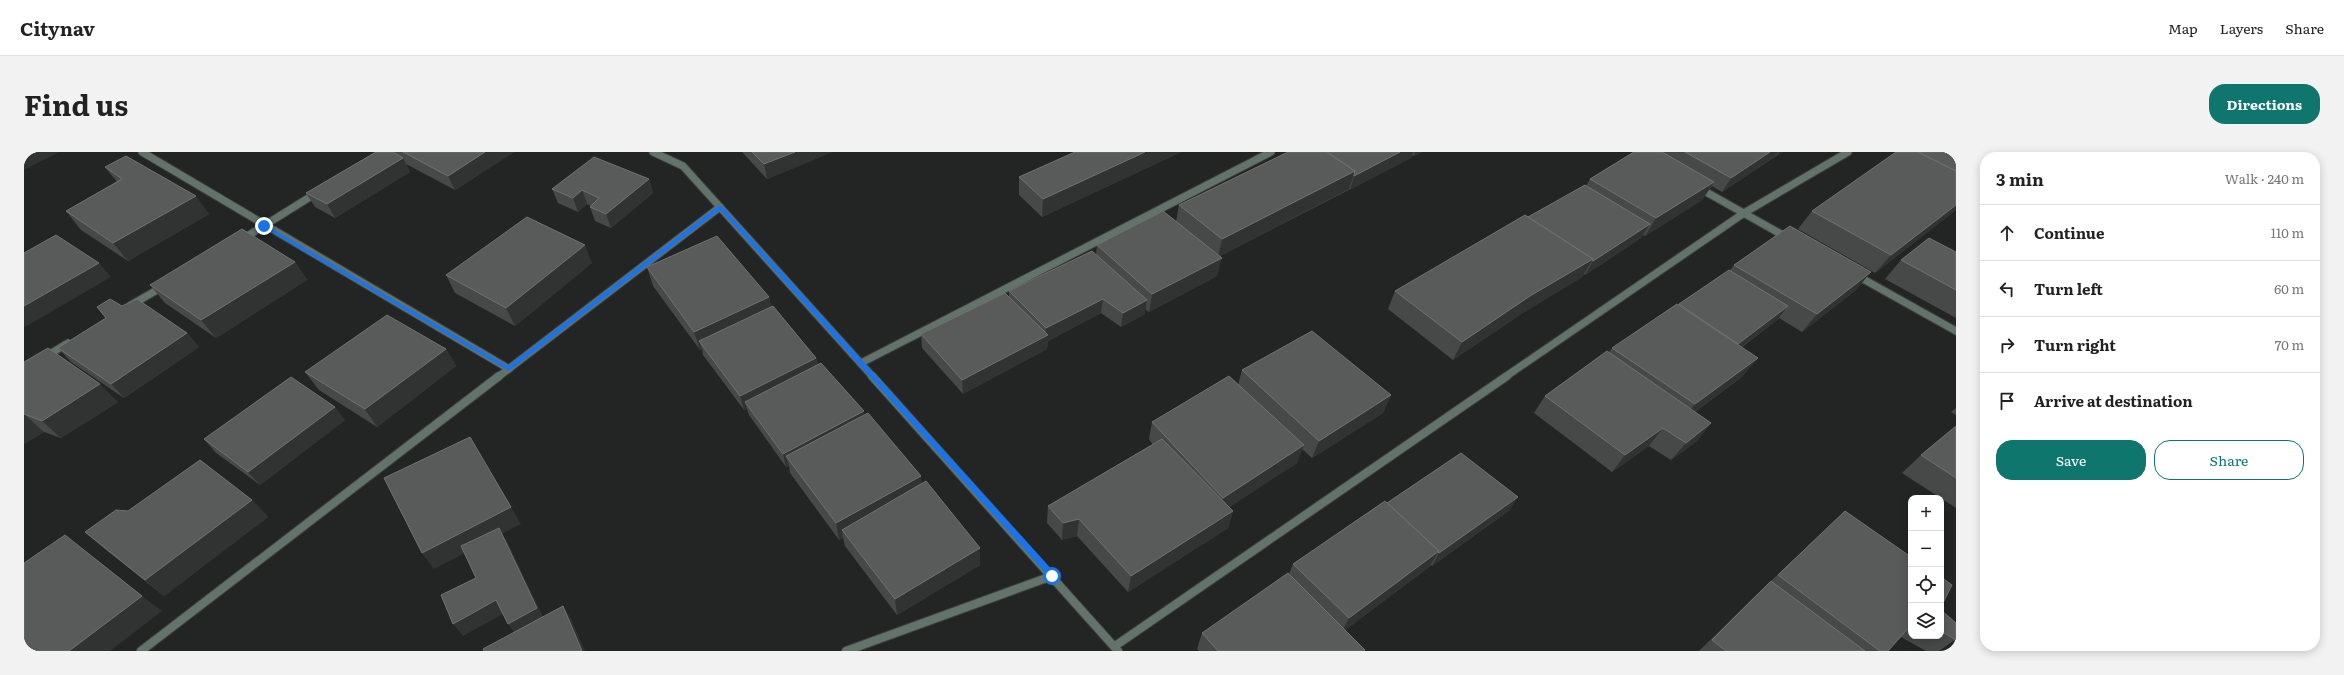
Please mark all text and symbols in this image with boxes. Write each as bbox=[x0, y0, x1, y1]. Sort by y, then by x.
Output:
text: Citynav bbox=[20, 14, 95, 42]
text: Map bbox=[2168, 18, 2198, 38]
text: Layers bbox=[2220, 18, 2263, 38]
text: Share bbox=[2285, 18, 2324, 38]
text: Find us bbox=[24, 83, 128, 125]
button: Directions bbox=[2209, 84, 2320, 124]
text: 3 min bbox=[1996, 166, 2044, 191]
text: Walk · 240 m bbox=[2225, 169, 2304, 188]
route end bbox=[255, 217, 273, 235]
text: Continue bbox=[2034, 221, 2104, 244]
icon: ahead bbox=[1996, 222, 2018, 244]
text: 110 m bbox=[2271, 223, 2304, 242]
text: Turn left bbox=[2034, 277, 2103, 300]
icon: left bbox=[1996, 278, 2018, 300]
text: 60 m bbox=[2274, 279, 2304, 298]
text: Turn right bbox=[2034, 333, 2116, 356]
icon: right bbox=[1996, 334, 2018, 356]
text: 70 m bbox=[2275, 335, 2304, 354]
text: Arrive at destination bbox=[2034, 389, 2193, 412]
icon: arrive bbox=[1996, 390, 2018, 412]
button: Save bbox=[1996, 440, 2146, 480]
button: Share bbox=[2154, 440, 2304, 480]
map controls bbox=[1908, 495, 1944, 639]
button: + bbox=[1908, 495, 1944, 531]
button: − bbox=[1908, 531, 1944, 567]
route start bbox=[1043, 567, 1061, 585]
button: locate bbox=[1908, 567, 1944, 603]
button: layers bbox=[1908, 603, 1944, 639]

